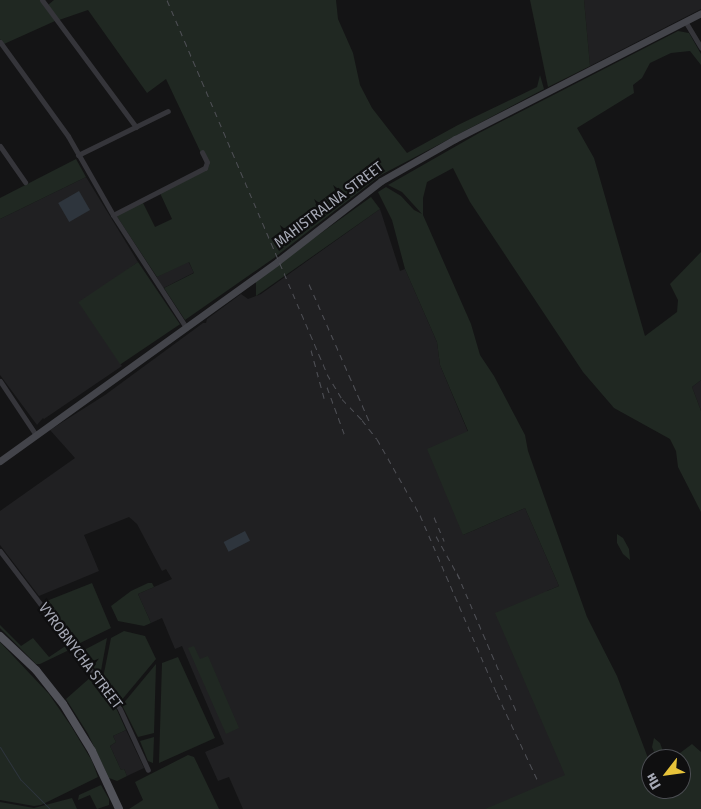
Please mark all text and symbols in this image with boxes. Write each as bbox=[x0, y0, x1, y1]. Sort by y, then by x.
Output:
street label: MAHISTRALNA STREET bbox=[271, 158, 387, 252]
street label: VYROBNYCHA STREET bbox=[34, 599, 126, 713]
north arrow bbox=[641, 749, 691, 799]
text: Пн bbox=[642, 770, 665, 792]

